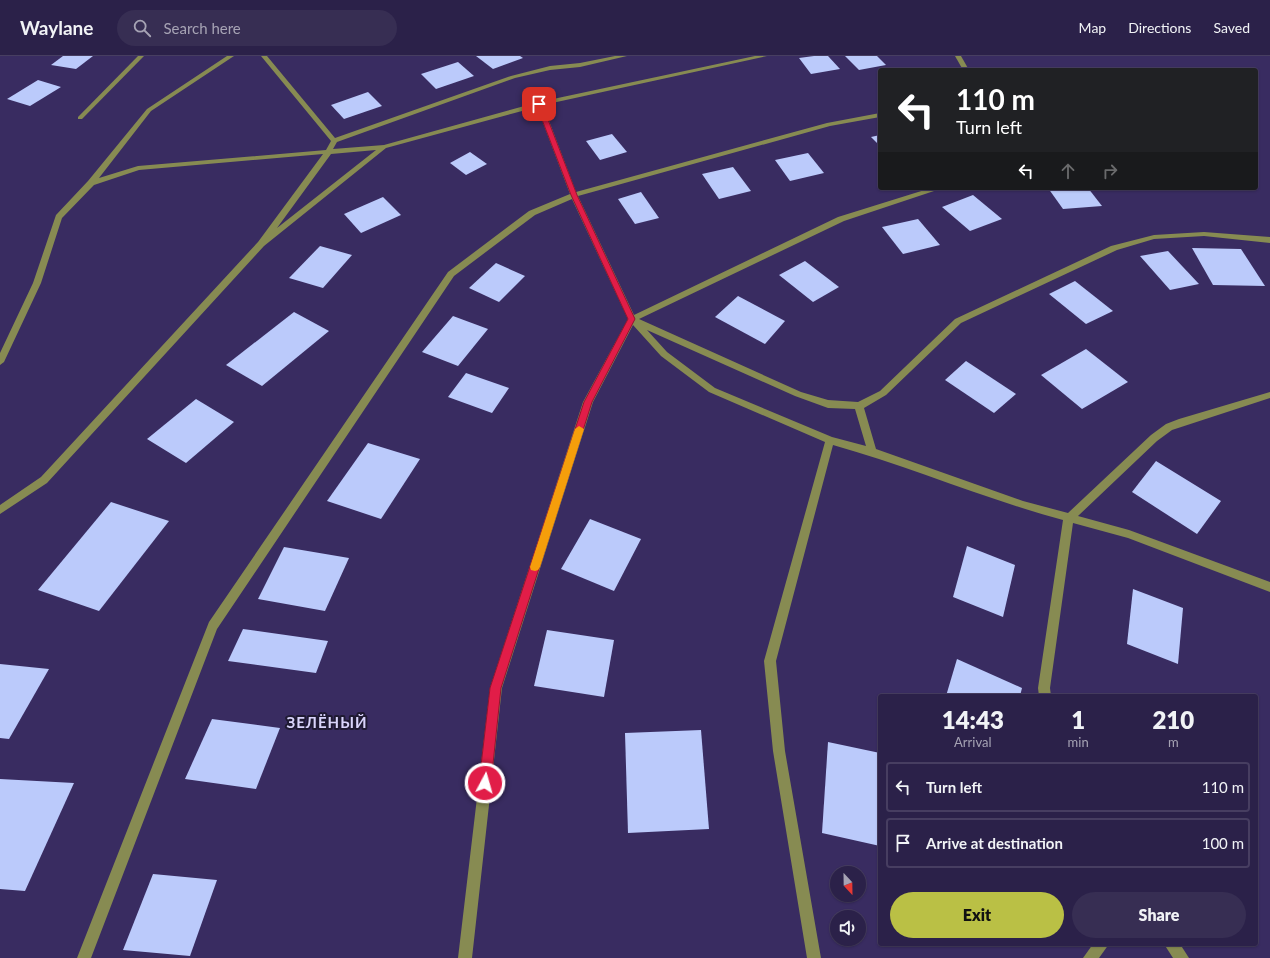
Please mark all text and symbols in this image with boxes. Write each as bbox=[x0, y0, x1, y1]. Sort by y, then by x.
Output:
search box bbox=[117, 10, 397, 46]
text: Waylane bbox=[20, 16, 93, 39]
icon: search bbox=[131, 17, 153, 39]
text: Search here bbox=[163, 19, 241, 37]
text: Map bbox=[1079, 19, 1106, 36]
text: Directions bbox=[1128, 19, 1191, 36]
text: Saved bbox=[1213, 19, 1250, 36]
text: 110 m bbox=[956, 82, 1035, 116]
icon: left bbox=[890, 84, 942, 136]
pin bbox=[522, 87, 556, 121]
icon: arrive bbox=[528, 93, 550, 115]
text: Turn left bbox=[956, 116, 1022, 138]
icon: left bbox=[1015, 160, 1037, 182]
icon: ahead bbox=[1057, 160, 1079, 182]
icon: right bbox=[1099, 160, 1121, 182]
text: 14:43 bbox=[942, 705, 1004, 734]
text: 1 bbox=[1071, 705, 1085, 734]
text: 210 bbox=[1152, 705, 1194, 734]
district label: ЗЕЛЁНЫЙ bbox=[286, 713, 368, 731]
text: Arrival bbox=[954, 734, 992, 750]
text: min bbox=[1068, 734, 1089, 750]
text: m bbox=[1168, 734, 1179, 750]
position arrow bbox=[464, 762, 506, 804]
icon: left bbox=[892, 776, 914, 798]
text: Turn left bbox=[926, 778, 982, 796]
text: 110 m bbox=[1202, 778, 1244, 796]
icon: arrive bbox=[892, 832, 914, 854]
text: Arrive at destination bbox=[926, 834, 1063, 852]
text: 100 m bbox=[1202, 834, 1244, 852]
north arrow bbox=[830, 866, 866, 902]
map controls bbox=[830, 866, 866, 946]
button: Exit bbox=[890, 892, 1064, 938]
button: Share bbox=[1072, 892, 1246, 938]
button: sound bbox=[830, 910, 866, 946]

